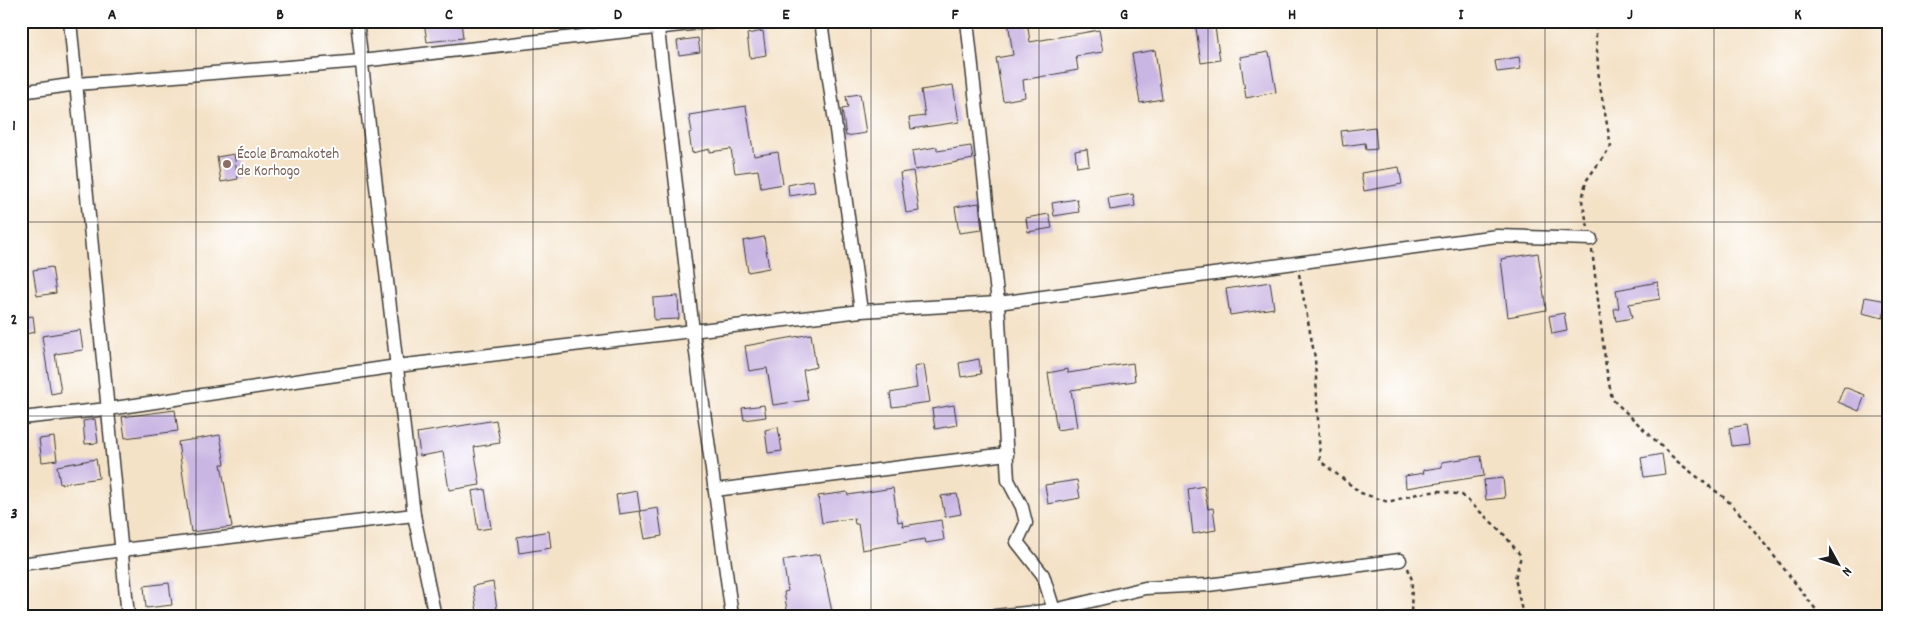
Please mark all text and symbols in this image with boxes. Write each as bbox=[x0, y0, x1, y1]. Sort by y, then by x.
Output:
text: A bbox=[108, 4, 117, 27]
text: B bbox=[276, 4, 284, 27]
text: C bbox=[445, 4, 453, 27]
text: D bbox=[614, 4, 623, 27]
text: E bbox=[782, 4, 790, 27]
text: F bbox=[951, 4, 959, 27]
text: G bbox=[1120, 4, 1128, 27]
text: H bbox=[1288, 4, 1296, 27]
text: I bbox=[1459, 4, 1465, 27]
text: J bbox=[1627, 4, 1633, 27]
text: K bbox=[1794, 4, 1802, 27]
text: 1 bbox=[12, 115, 16, 138]
place label: École Bramakoteh de Korhogo bbox=[237, 144, 339, 183]
marker: École Bramakoteh de Korhogo bbox=[221, 158, 233, 170]
text: 2 bbox=[11, 309, 18, 332]
text: 3 bbox=[10, 503, 18, 526]
north arrow bbox=[1812, 540, 1862, 590]
text: N bbox=[1836, 562, 1856, 580]

